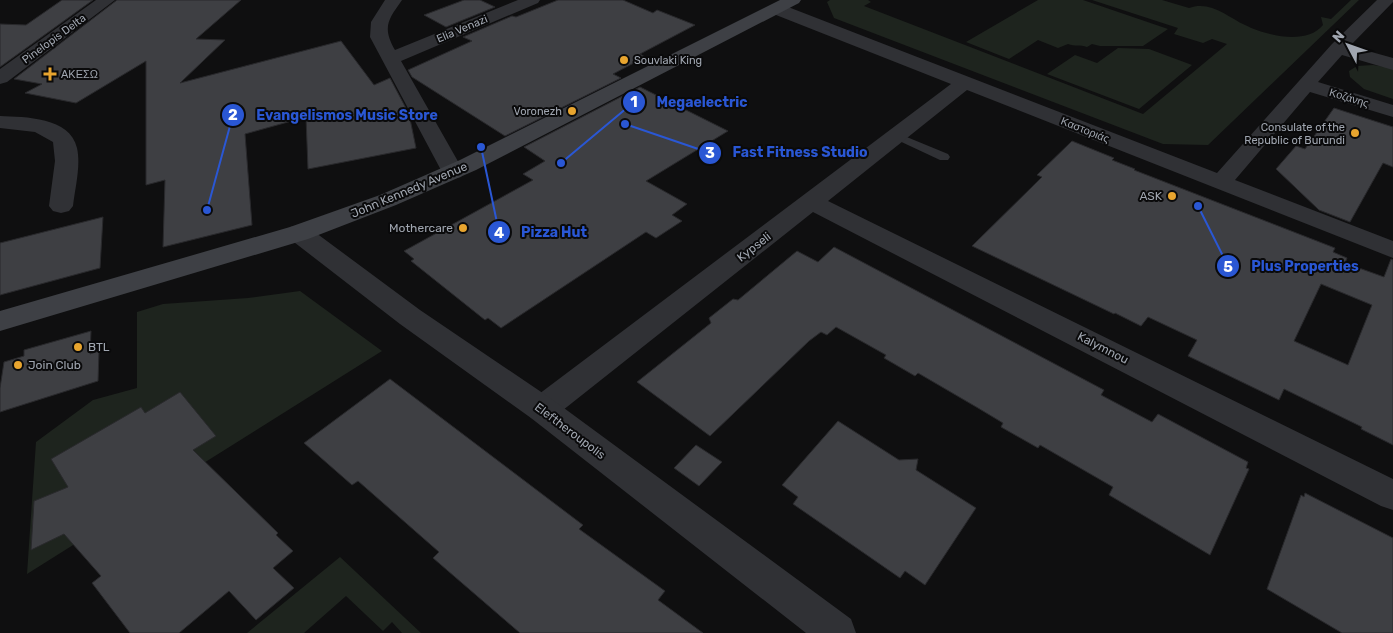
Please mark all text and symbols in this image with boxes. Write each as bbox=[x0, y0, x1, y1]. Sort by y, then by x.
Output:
street label: Pinelopis Delta bbox=[19, 11, 89, 67]
street label: Elia Venazi bbox=[434, 12, 490, 46]
north arrow bbox=[1323, 20, 1373, 70]
text: N bbox=[1329, 27, 1348, 46]
marker: Souvlaki King bbox=[618, 54, 630, 66]
place label: Souvlaki King bbox=[634, 54, 702, 67]
marker: ΑΚΕΣΩ bbox=[43, 67, 57, 81]
place label: ΑΚΕΣΩ bbox=[61, 68, 98, 81]
street label: Κοζάνης bbox=[1328, 86, 1370, 110]
callout: Megaelectric bbox=[621, 87, 757, 116]
text: 1 bbox=[630, 93, 638, 111]
text: Megaelectric bbox=[656, 94, 748, 111]
callout: Evangelismos Music Store bbox=[221, 100, 447, 129]
place label: Voronezh bbox=[514, 105, 562, 118]
marker: Voronezh bbox=[566, 105, 578, 117]
text: 2 bbox=[228, 106, 238, 124]
text: Evangelismos Music Store bbox=[256, 107, 438, 124]
street label: Καστοριάς bbox=[1059, 114, 1111, 146]
place label: Consulate of the Republic of Burundi bbox=[1244, 121, 1345, 147]
marker: Consulate of the Republic of Burundi bbox=[1349, 127, 1361, 139]
callout: Fast Fitness Studio bbox=[698, 138, 878, 167]
text: 3 bbox=[705, 144, 715, 162]
text: Fast Fitness Studio bbox=[732, 144, 868, 161]
street label: John Kennedy Avenue bbox=[349, 159, 469, 221]
place label: ASK bbox=[1139, 189, 1163, 203]
marker: ASK bbox=[1166, 190, 1178, 202]
callout: Pizza Hut bbox=[486, 218, 597, 247]
place label: Mothercare bbox=[389, 221, 453, 235]
marker: Mothercare bbox=[457, 222, 469, 234]
text: 4 bbox=[494, 224, 504, 242]
text: Pizza Hut bbox=[521, 224, 588, 241]
street label: Kypseli bbox=[734, 229, 774, 265]
callout: Plus Properties bbox=[1216, 252, 1368, 281]
text: 5 bbox=[1223, 258, 1233, 276]
text: Plus Properties bbox=[1251, 258, 1359, 275]
street label: Kalymnou bbox=[1075, 329, 1131, 367]
place label: BTL bbox=[88, 340, 110, 354]
marker: BTL bbox=[72, 341, 84, 353]
place label: Join Club bbox=[28, 358, 81, 372]
marker: Join Club bbox=[12, 359, 24, 371]
street label: Eleftheroupolis bbox=[532, 400, 608, 462]

